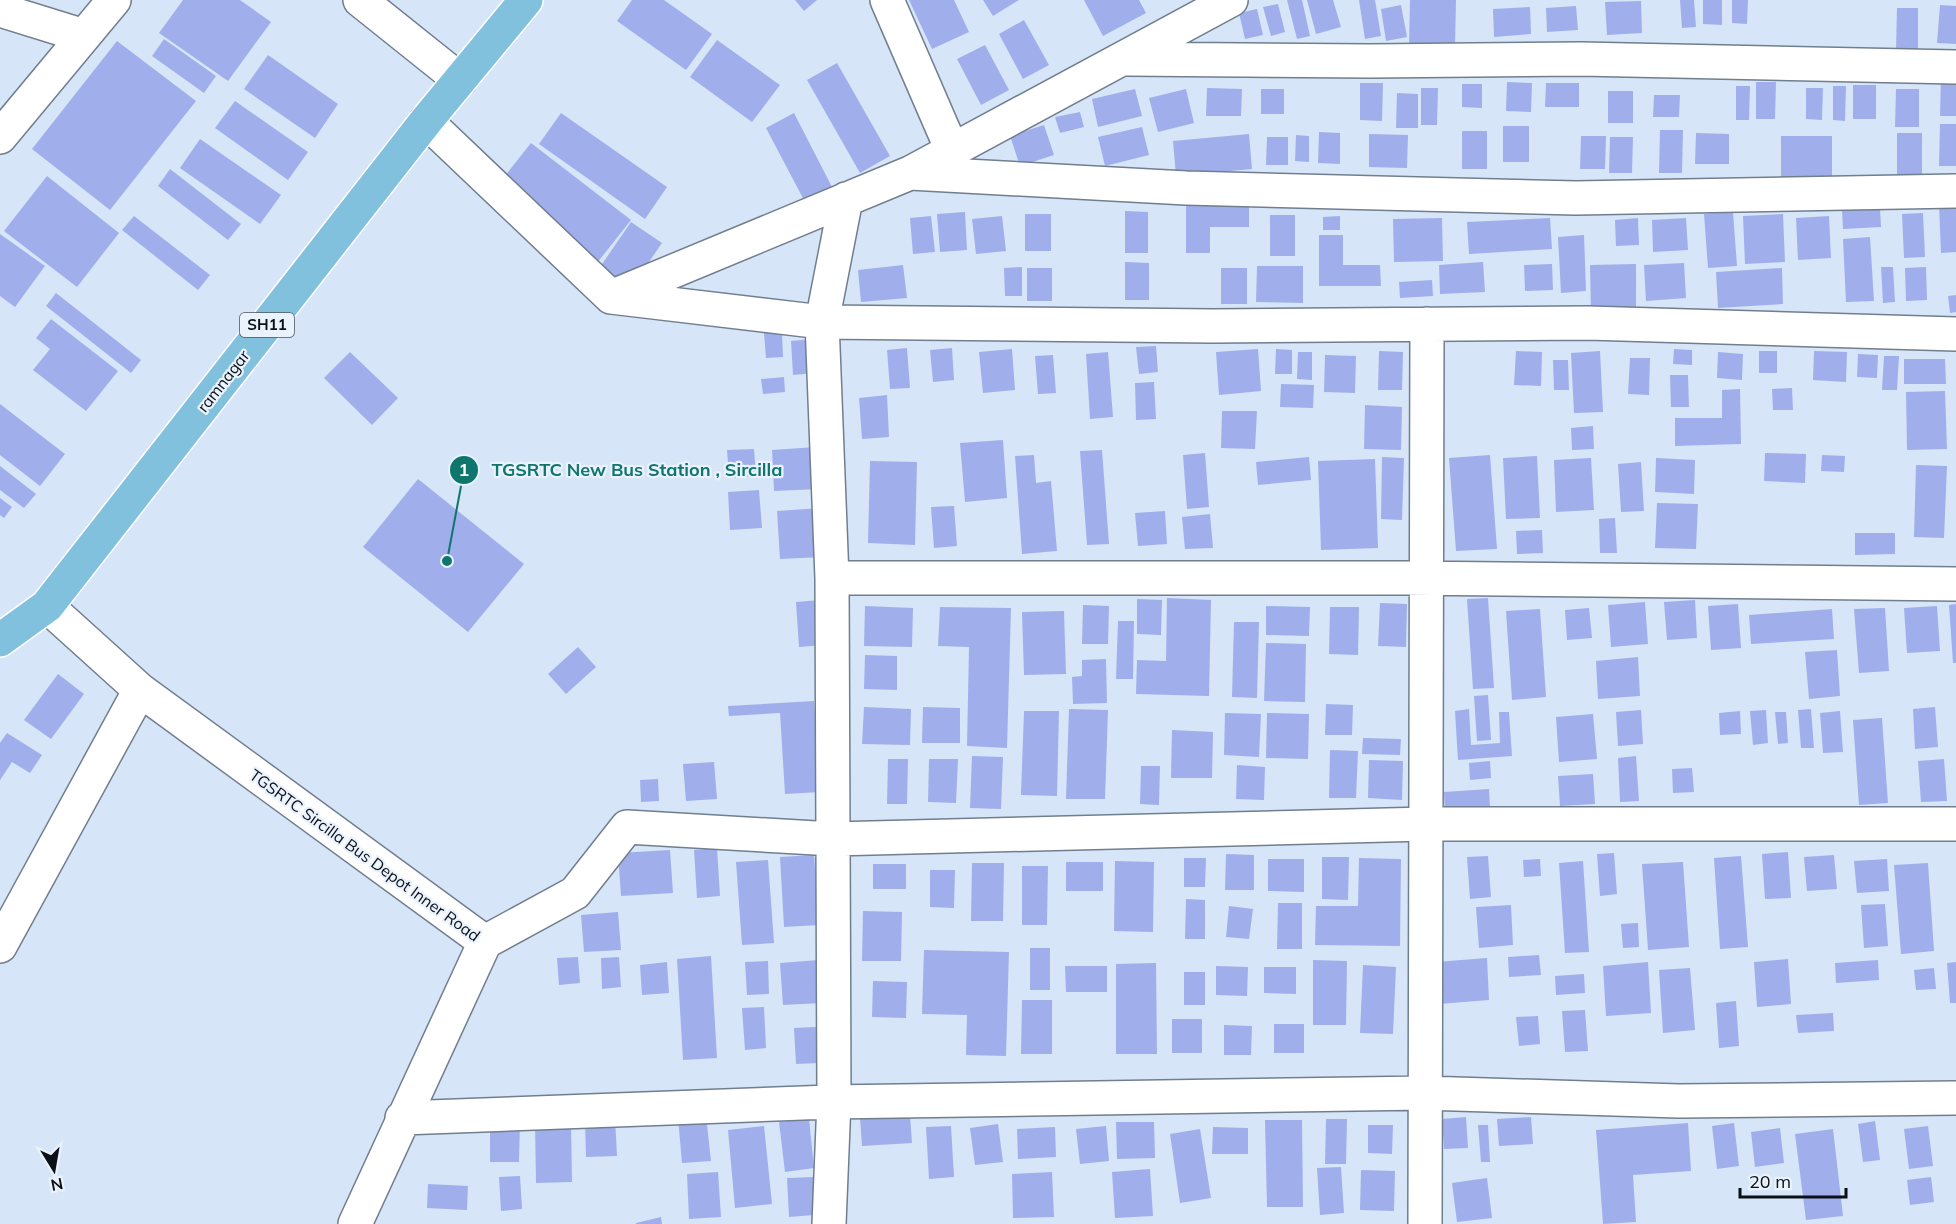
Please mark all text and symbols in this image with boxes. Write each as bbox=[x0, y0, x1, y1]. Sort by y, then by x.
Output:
road number: SH11 bbox=[240, 313, 294, 337]
street label: ramnagar bbox=[193, 346, 254, 416]
callout: TGSRTC New Bus Station , Sircilla bbox=[449, 452, 794, 488]
text: 1 bbox=[459, 458, 469, 481]
text: TGSRTC New Bus Station , Sircilla bbox=[492, 458, 782, 481]
street label: TGSRTC Sircilla Bus Depot Inner Road bbox=[246, 765, 484, 945]
north arrow bbox=[24, 1140, 84, 1200]
scale bar bbox=[1740, 1161, 1846, 1199]
text: 20 m bbox=[1749, 1170, 1791, 1193]
text: N bbox=[49, 1174, 65, 1196]

